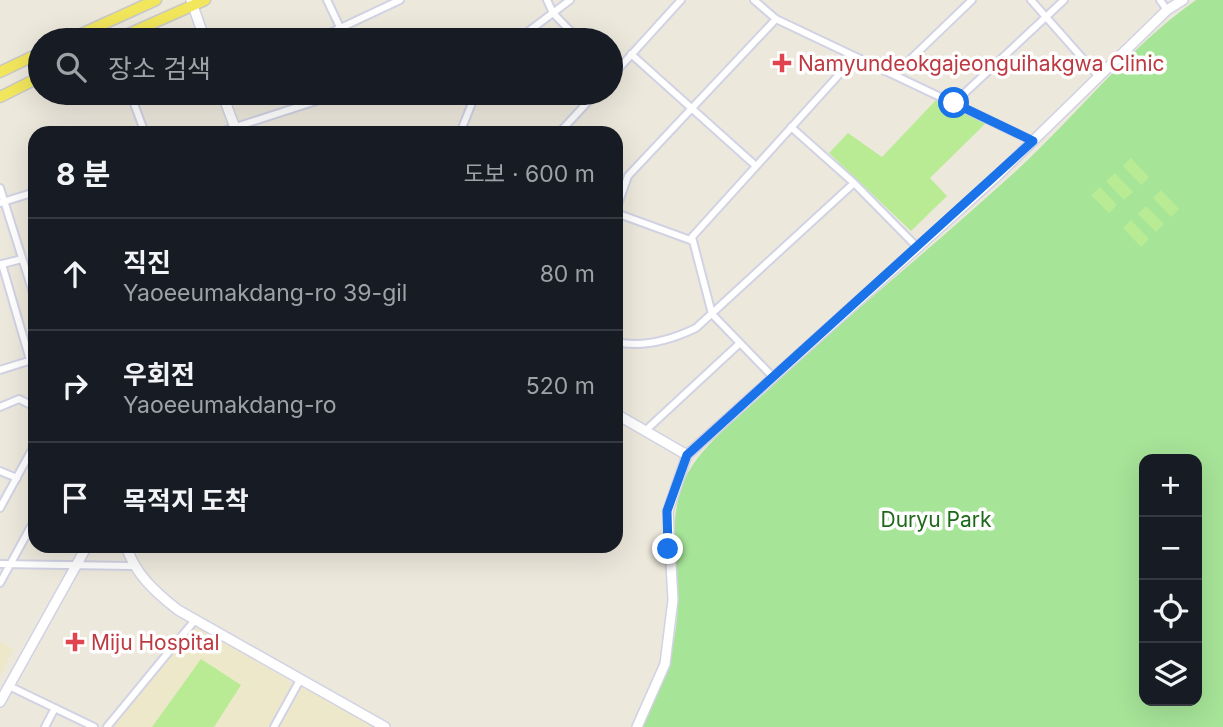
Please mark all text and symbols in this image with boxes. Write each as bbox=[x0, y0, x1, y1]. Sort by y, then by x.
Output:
search box bbox=[28, 28, 623, 105]
icon: search bbox=[52, 48, 90, 86]
place label: Namyundeokgajeonguihakgwa Clinic bbox=[798, 51, 1165, 76]
text: 장소 검색 bbox=[108, 53, 211, 84]
marker: Namyundeokgajeonguihakgwa Clinic bbox=[772, 53, 792, 73]
route start bbox=[938, 87, 969, 118]
text: 8 분 bbox=[56, 156, 110, 192]
text: 도보 · 600 m bbox=[463, 160, 595, 188]
text: 직진 bbox=[123, 247, 171, 278]
icon: ahead bbox=[56, 255, 94, 293]
text: 80 m bbox=[540, 260, 595, 288]
text: Yaoeeumakdang-ro 39-gil bbox=[123, 279, 407, 307]
text: 우회전 bbox=[123, 359, 195, 390]
icon: right bbox=[56, 367, 94, 405]
text: 520 m bbox=[526, 372, 595, 400]
text: Yaoeeumakdang-ro bbox=[123, 391, 337, 419]
map controls bbox=[1139, 454, 1202, 706]
button: + bbox=[1139, 454, 1202, 517]
icon: arrive bbox=[56, 479, 94, 517]
text: 목적지 도착 bbox=[123, 485, 249, 516]
park label: Duryu Park bbox=[881, 507, 992, 532]
button: − bbox=[1139, 517, 1202, 580]
route end bbox=[652, 533, 683, 564]
button: locate bbox=[1139, 580, 1202, 643]
place label: Miju Hospital bbox=[91, 630, 220, 655]
marker: Miju Hospital bbox=[65, 632, 85, 652]
button: layers bbox=[1139, 643, 1202, 706]

